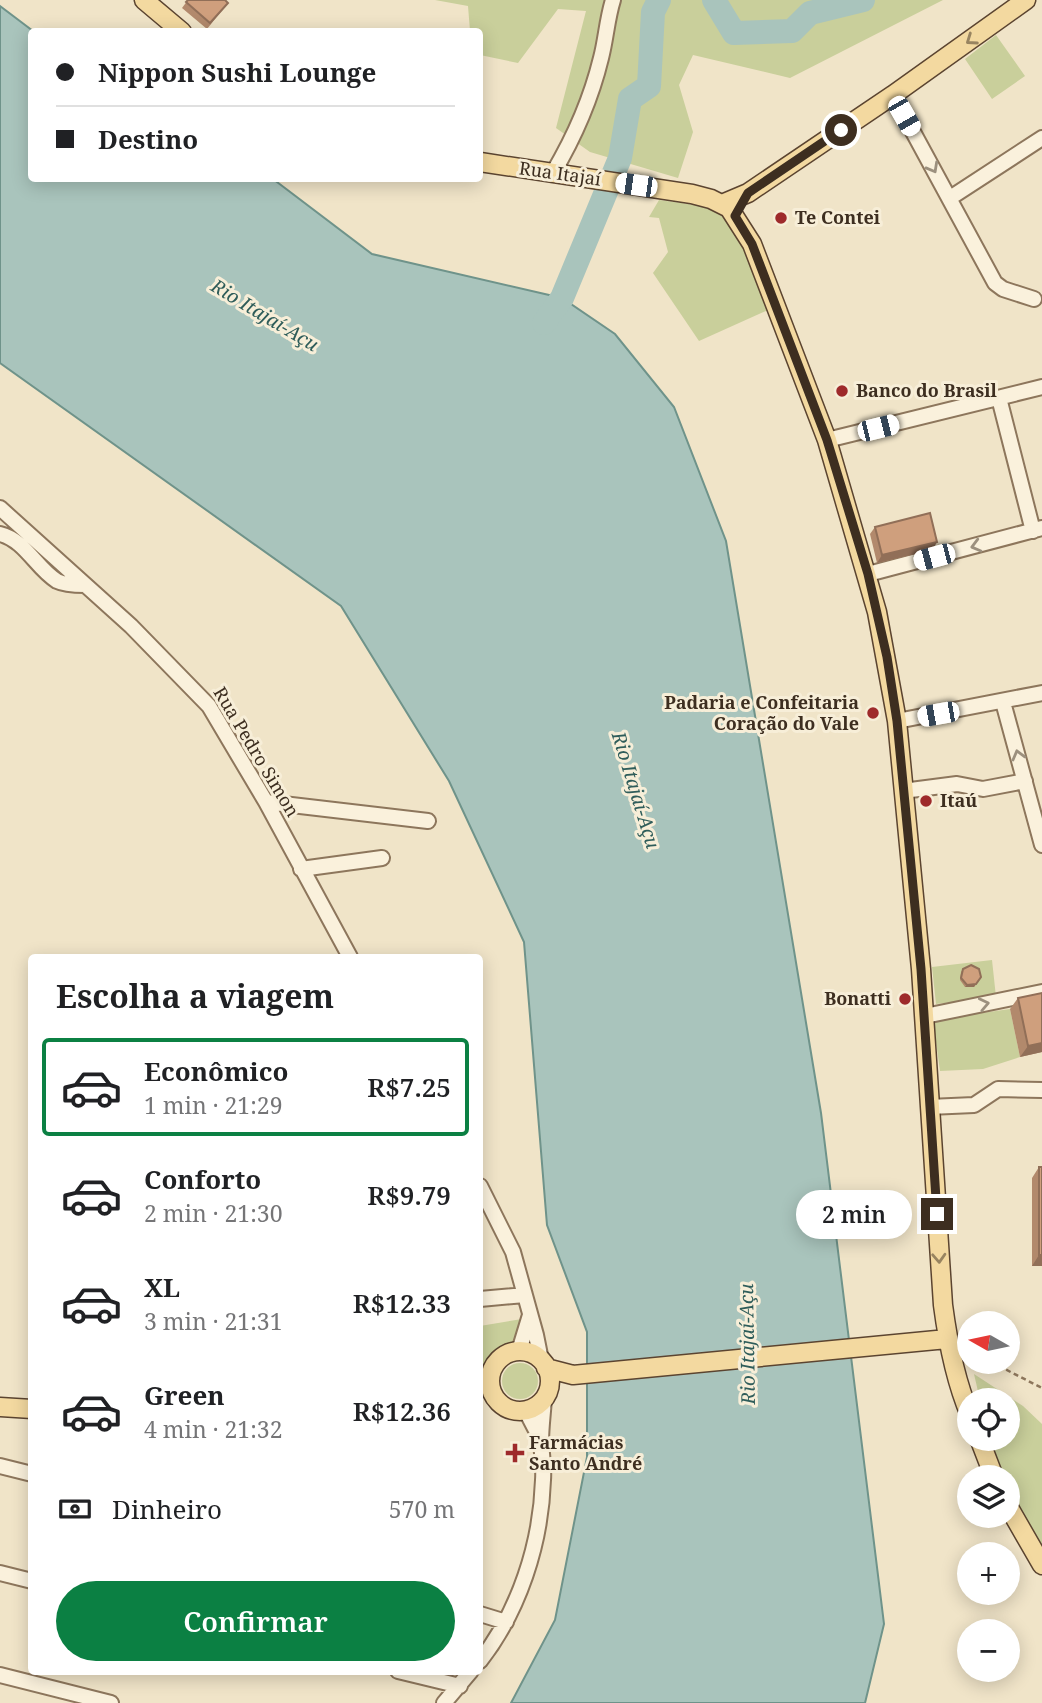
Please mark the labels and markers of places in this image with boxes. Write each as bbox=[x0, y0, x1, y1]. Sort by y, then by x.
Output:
place label: Te Contei bbox=[795, 205, 881, 229]
marker: Te Contei bbox=[773, 210, 789, 226]
place label: Banco do Brasil bbox=[856, 378, 997, 402]
marker: Banco do Brasil bbox=[834, 383, 850, 399]
place label: Padaria e Confeitaria Coração do Vale bbox=[664, 690, 859, 735]
marker: Padaria e Confeitaria Coração do Vale bbox=[865, 705, 881, 721]
place label: Itaú bbox=[940, 788, 977, 812]
marker: Itaú bbox=[918, 793, 934, 809]
place label: Bonatti bbox=[824, 986, 892, 1010]
marker: Bonatti bbox=[897, 991, 913, 1007]
place label: Farmácias Santo André bbox=[529, 1430, 642, 1475]
marker: Farmácias Santo André bbox=[507, 1445, 523, 1461]

